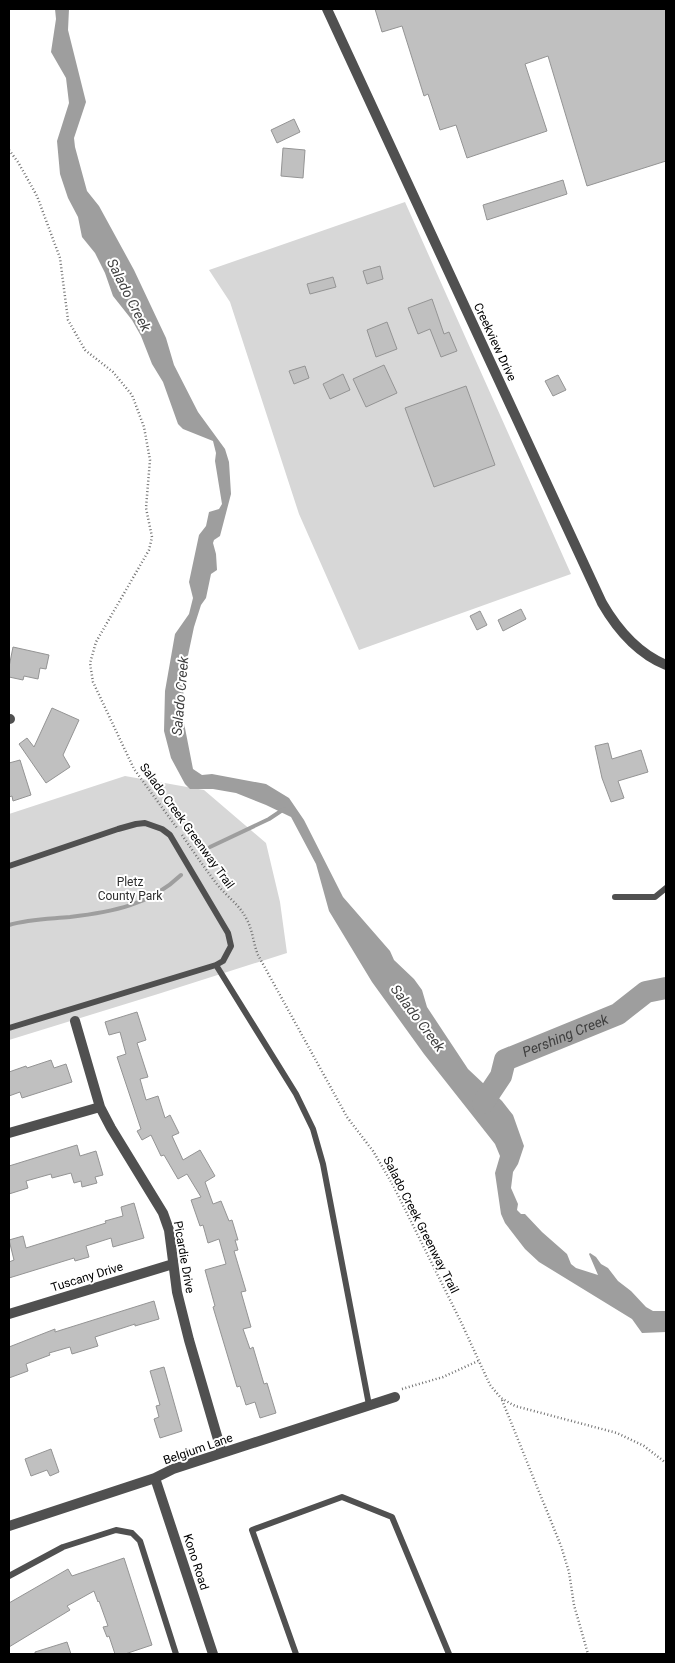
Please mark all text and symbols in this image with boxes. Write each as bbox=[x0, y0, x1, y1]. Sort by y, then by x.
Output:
water label: Salado Creek bbox=[104, 256, 155, 335]
street label: Creekview Drive bbox=[471, 301, 519, 383]
water label: Salado Creek bbox=[169, 655, 192, 736]
street label: Salado Creek Greenway Trail bbox=[137, 761, 237, 891]
park label: Pletz County Park bbox=[98, 875, 163, 903]
water label: Salado Creek bbox=[388, 981, 449, 1055]
water label: Pershing Creek bbox=[520, 1010, 612, 1060]
street label: Salado Creek Greenway Trail bbox=[380, 1154, 462, 1296]
street label: Picardie Drive bbox=[171, 1220, 197, 1294]
street label: Tuscany Drive bbox=[49, 1259, 125, 1295]
street label: Belgium Lane bbox=[161, 1431, 235, 1467]
street label: Kono Road bbox=[180, 1532, 212, 1592]

